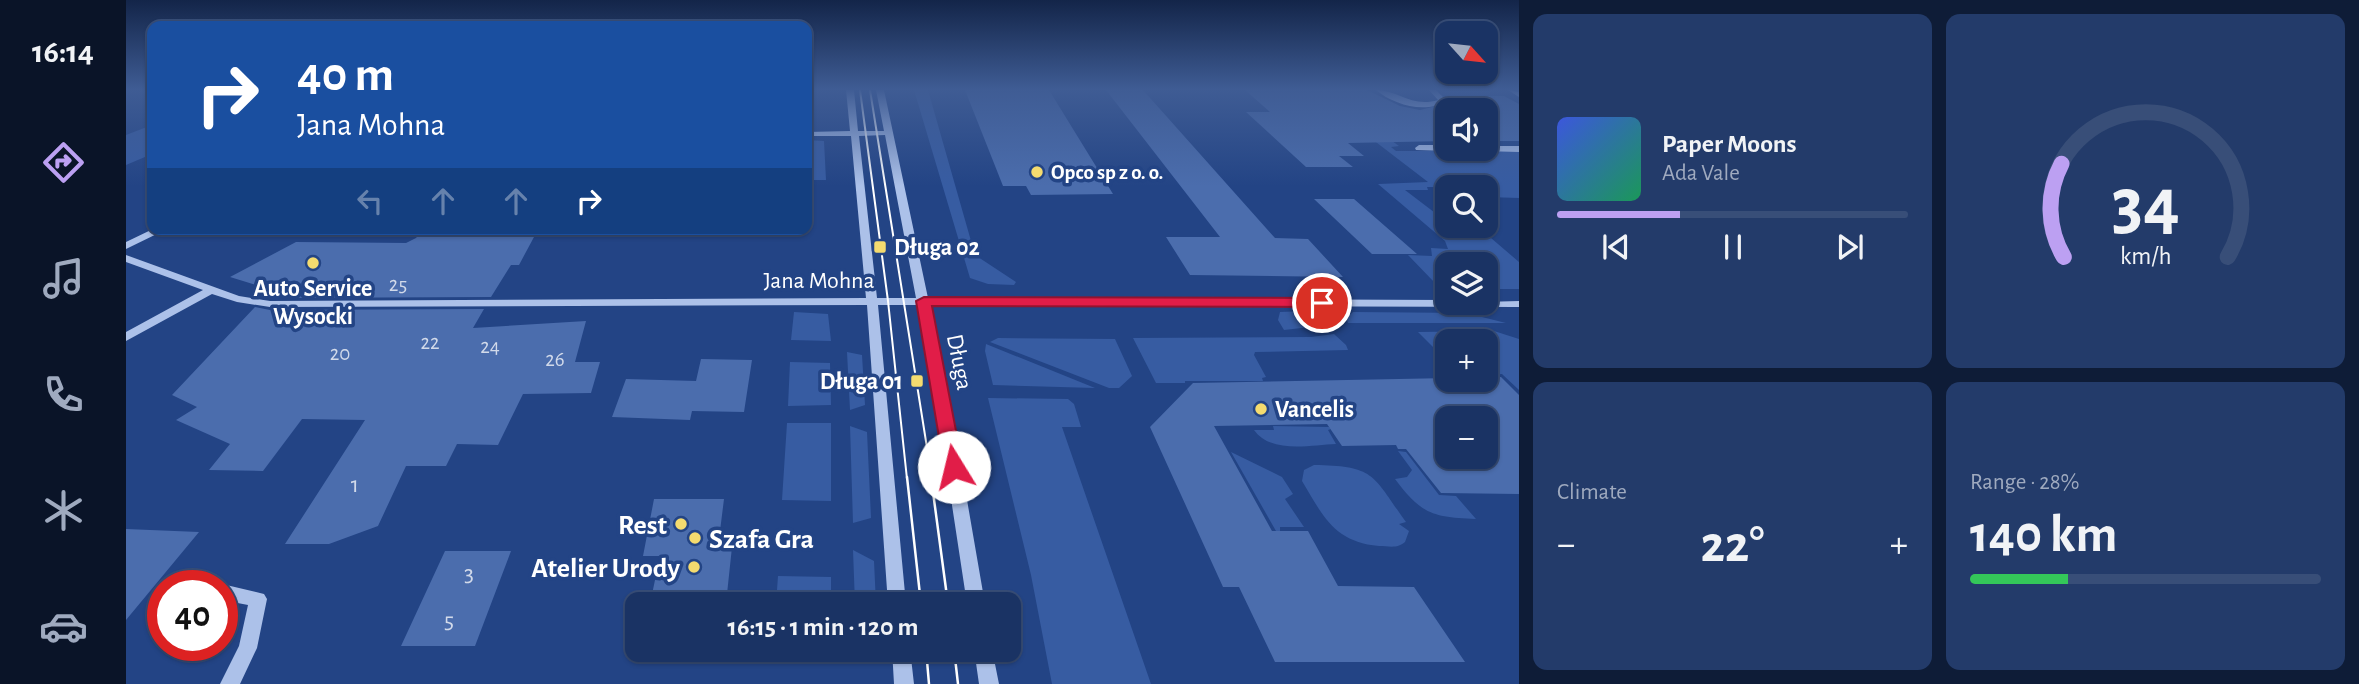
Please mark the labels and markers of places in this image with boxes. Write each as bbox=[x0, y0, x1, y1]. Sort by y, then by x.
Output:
place label: Opco sp z o. o. bbox=[1051, 162, 1163, 183]
marker: Opco sp z o. o. bbox=[1029, 164, 1045, 180]
place label: Długa 02 bbox=[894, 236, 980, 260]
marker: Długa 02 bbox=[872, 239, 888, 255]
marker: Auto Service Wysocki bbox=[305, 255, 321, 271]
pin bbox=[1292, 273, 1352, 333]
place label: Auto Service Wysocki bbox=[254, 277, 372, 329]
place label: Długa 01 bbox=[820, 370, 903, 394]
marker: Długa 01 bbox=[909, 373, 925, 389]
place label: Vancelis bbox=[1275, 398, 1354, 422]
marker: Vancelis bbox=[1253, 401, 1269, 417]
place label: Rest bbox=[618, 512, 668, 540]
marker: Rest bbox=[673, 516, 689, 532]
place label: Szafa Gra bbox=[709, 526, 814, 554]
marker: Szafa Gra bbox=[687, 530, 703, 546]
place label: Atelier Urody bbox=[531, 555, 680, 583]
marker: Atelier Urody bbox=[686, 559, 702, 575]

